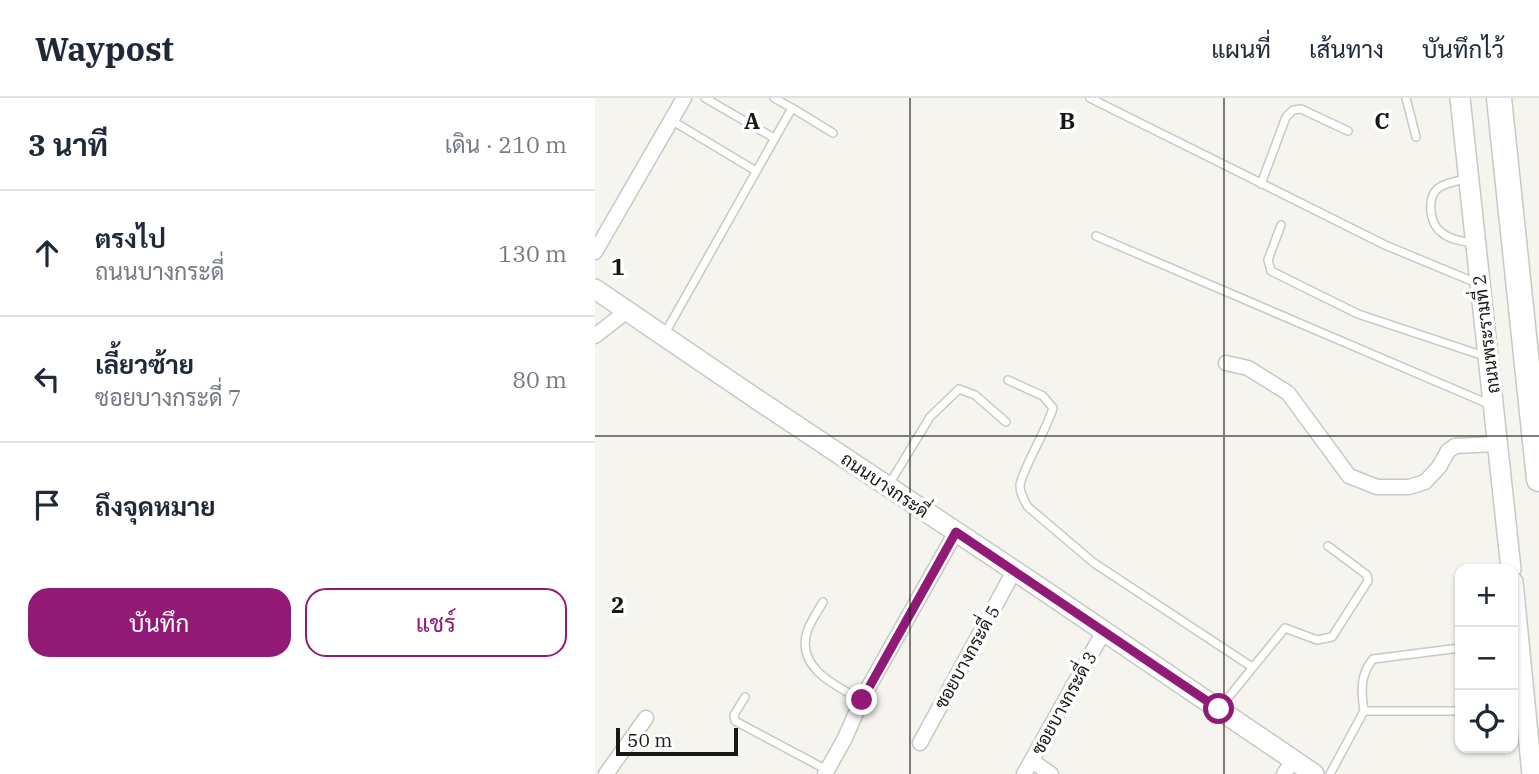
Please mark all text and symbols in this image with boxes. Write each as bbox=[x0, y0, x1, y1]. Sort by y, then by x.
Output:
text: Waypost bbox=[35, 27, 174, 70]
text: แผนที่ bbox=[1211, 33, 1271, 65]
text: เส้นทาง bbox=[1309, 33, 1384, 65]
text: บันทึกไว้ bbox=[1422, 33, 1504, 65]
text: A bbox=[744, 105, 760, 135]
text: B bbox=[1059, 105, 1075, 135]
text: C bbox=[1374, 105, 1390, 135]
text: 3 นาที bbox=[28, 125, 108, 164]
text: เดิน · 210 m bbox=[445, 129, 567, 159]
text: ตรงไป bbox=[95, 221, 166, 255]
icon: ahead bbox=[28, 234, 66, 272]
text: 130 m bbox=[498, 238, 567, 268]
text: 1 bbox=[611, 251, 625, 281]
text: ถนนบางกระดี่ bbox=[95, 256, 224, 286]
street label: ถนนพระรามที่ 2 bbox=[1463, 273, 1505, 395]
text: เลี้ยวซ้าย bbox=[95, 347, 194, 381]
icon: left bbox=[28, 360, 66, 398]
text: 80 m bbox=[512, 364, 567, 394]
text: ซอยบางกระดี่ 7 bbox=[95, 382, 242, 412]
street label: ถนนบางกระดี่ bbox=[837, 444, 936, 523]
icon: arrive bbox=[28, 486, 66, 524]
text: ถึงจุดหมาย bbox=[95, 489, 216, 523]
map controls bbox=[1455, 564, 1518, 753]
button: + bbox=[1455, 564, 1518, 627]
button: บันทึก bbox=[28, 588, 291, 657]
button: แชร์ bbox=[305, 588, 567, 657]
text: 2 bbox=[611, 589, 625, 619]
street label: ซอยบางกระดี่ 5 bbox=[926, 599, 1005, 713]
button: − bbox=[1455, 627, 1518, 690]
street label: ซอยบางกระดี่ 3 bbox=[1023, 645, 1102, 759]
route end bbox=[846, 684, 877, 715]
button: locate bbox=[1455, 690, 1518, 753]
route start bbox=[1203, 693, 1234, 724]
scale bar bbox=[616, 725, 739, 757]
text: 50 m bbox=[627, 728, 672, 752]

